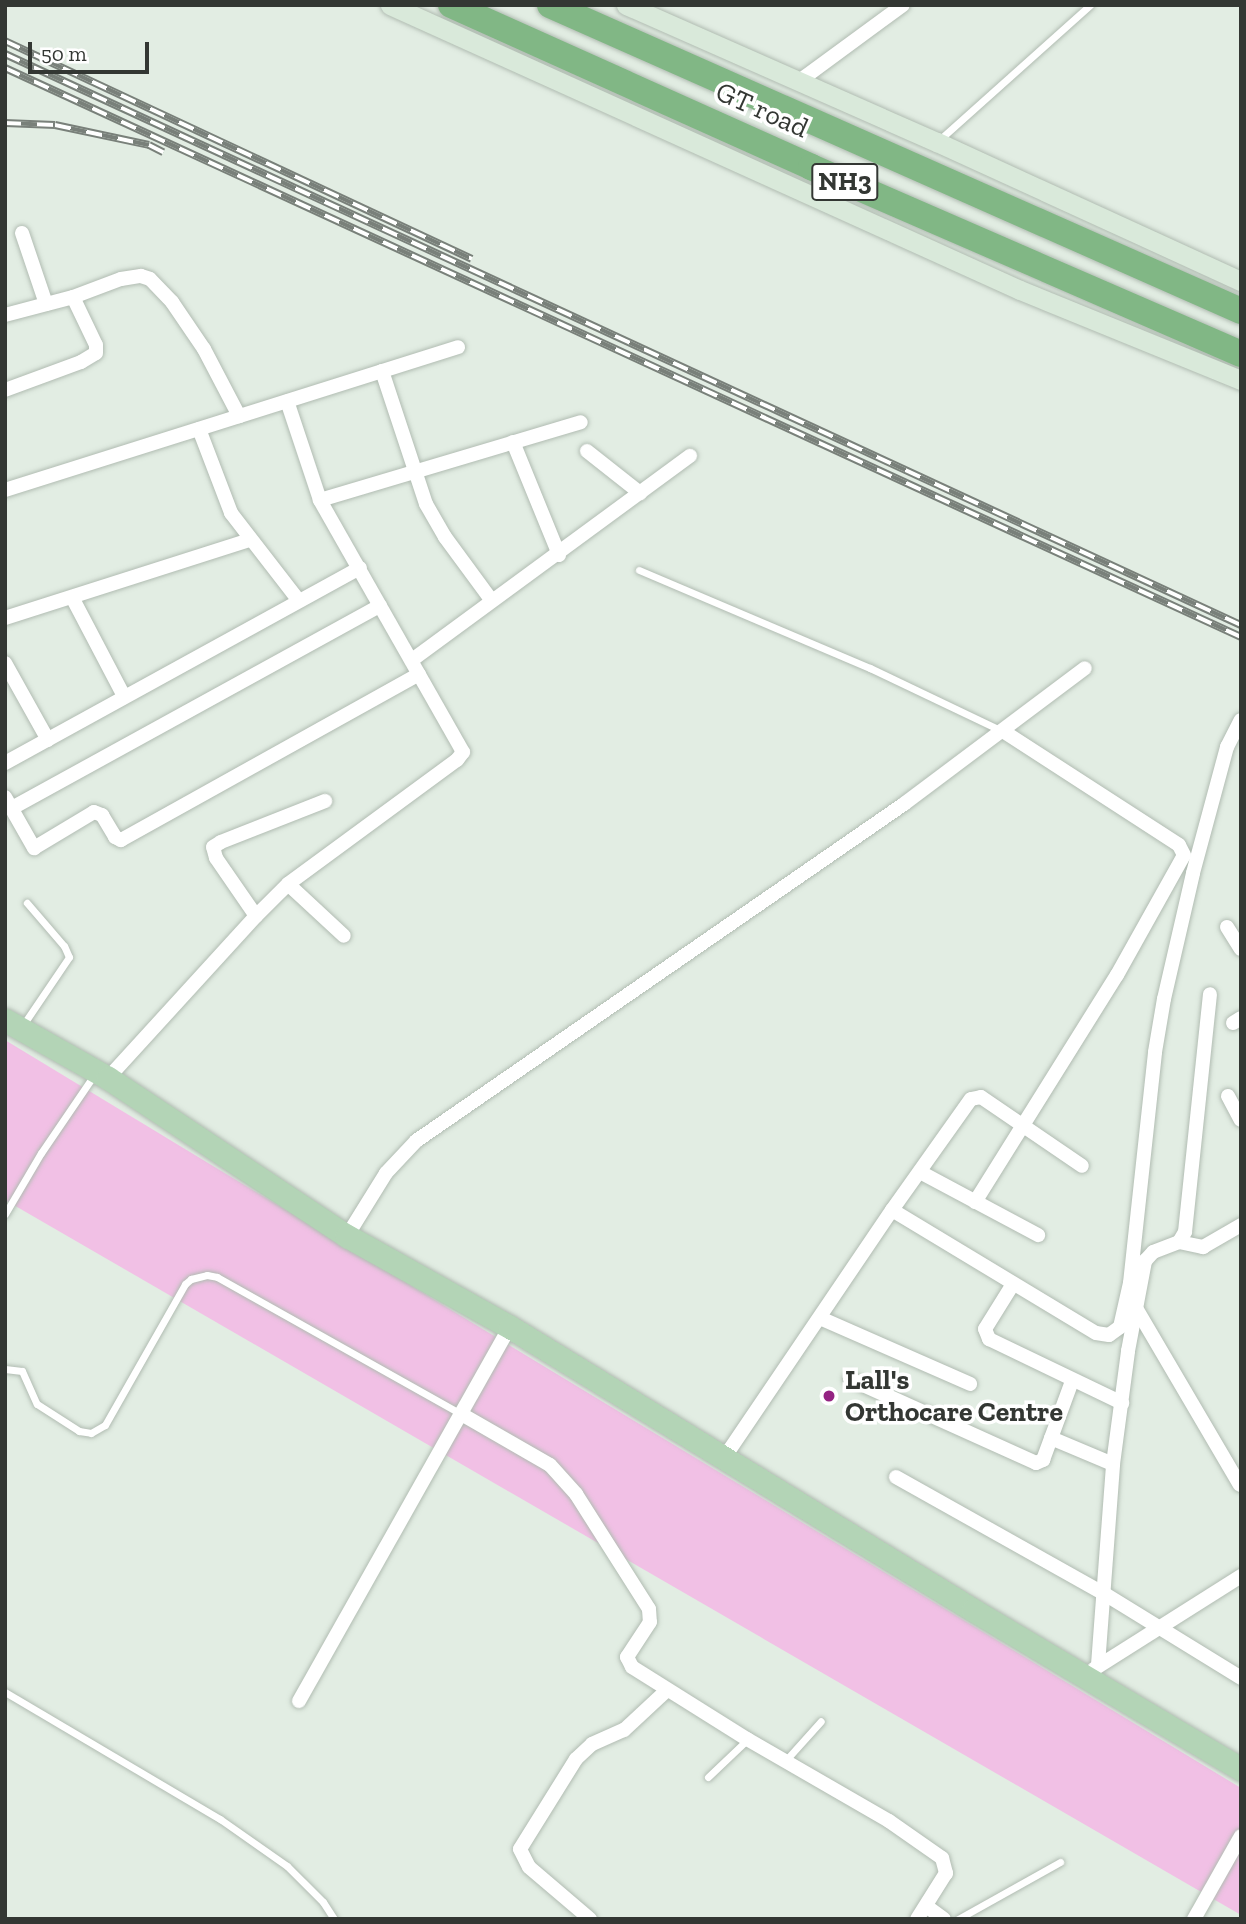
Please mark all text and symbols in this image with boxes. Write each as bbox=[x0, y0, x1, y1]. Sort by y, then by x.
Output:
scale bar bbox=[32, 28, 152, 72]
text: 50 m bbox=[41, 41, 87, 66]
street label: GT road bbox=[710, 75, 814, 145]
road number: NH3 bbox=[810, 160, 880, 204]
place label: Lall's Orthocare Centre bbox=[845, 1363, 1063, 1429]
marker: Lall's Orthocare Centre bbox=[819, 1386, 839, 1406]

